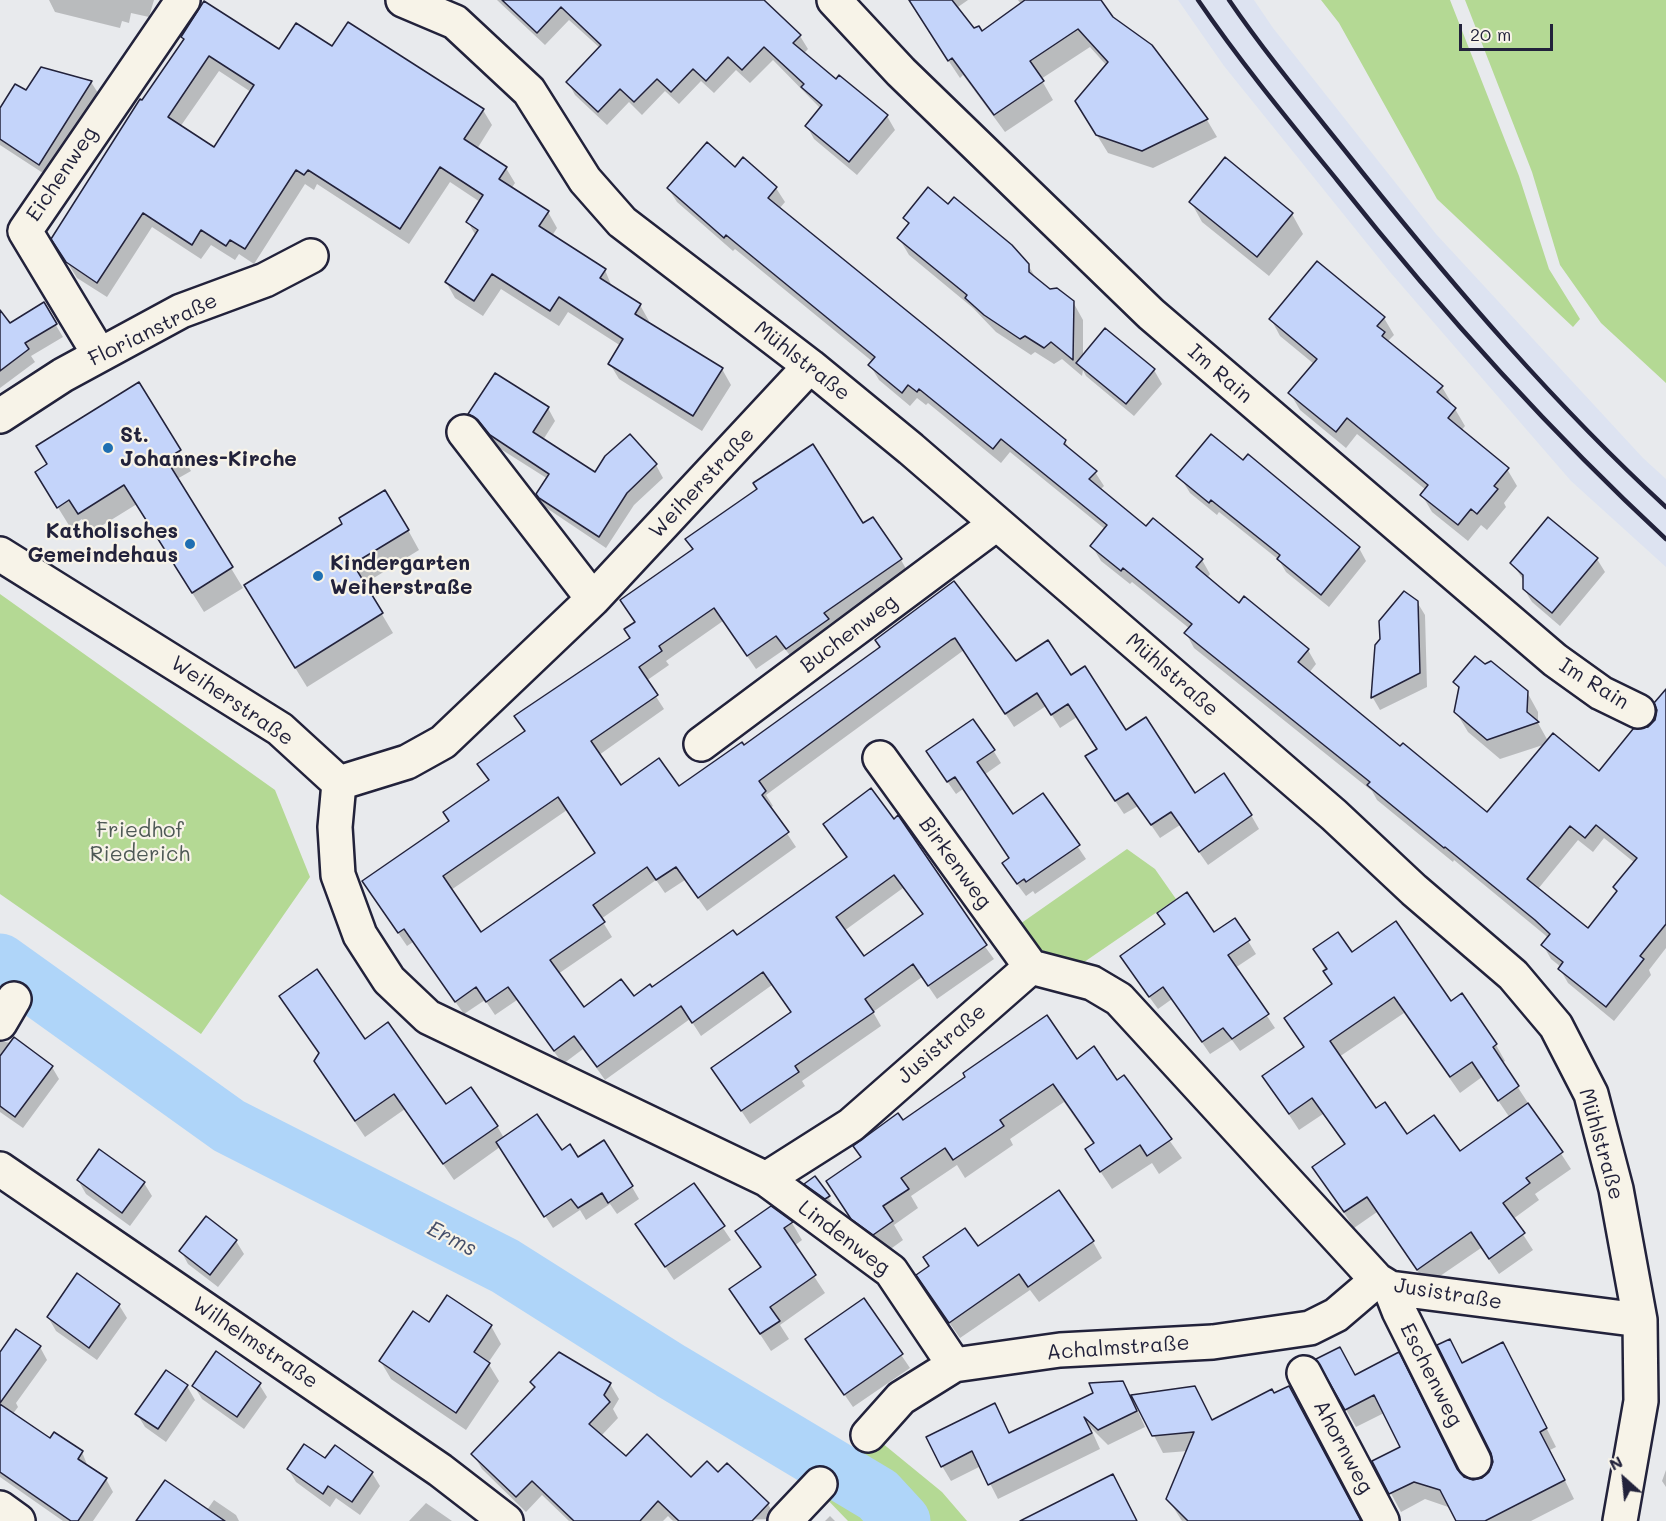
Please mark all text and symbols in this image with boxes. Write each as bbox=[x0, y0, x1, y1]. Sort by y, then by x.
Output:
scale bar bbox=[1462, 12, 1556, 50]
text: 20 m bbox=[1470, 22, 1511, 46]
street label: Eichenweg bbox=[21, 122, 103, 226]
street label: Florianstraße bbox=[84, 288, 222, 372]
street label: Mühlstraße bbox=[749, 316, 855, 406]
street label: Im Rain bbox=[1183, 339, 1257, 409]
street label: Weiherstraße bbox=[644, 422, 760, 544]
place label: St. Johannes-Kirche bbox=[120, 423, 297, 473]
marker: St. Johannes-Kirche bbox=[101, 441, 115, 455]
place label: Katholisches Gemeindehaus bbox=[27, 519, 178, 569]
marker: Katholisches Gemeindehaus bbox=[183, 537, 197, 551]
place label: Kindergarten Weiherstraße bbox=[330, 551, 473, 601]
marker: Kindergarten Weiherstraße bbox=[311, 569, 325, 583]
street label: Buchenweg bbox=[796, 589, 902, 679]
street label: Mühlstraße bbox=[1120, 628, 1224, 722]
street label: Weiherstraße bbox=[166, 651, 298, 751]
street label: Im Rain bbox=[1555, 653, 1633, 715]
street label: Birkenweg bbox=[913, 812, 997, 914]
park label: Friedhof Riederich bbox=[90, 818, 190, 868]
street label: Jusistraße bbox=[893, 999, 991, 1089]
street label: Mühlstraße bbox=[1573, 1085, 1629, 1203]
street label: Lindenweg bbox=[793, 1195, 895, 1281]
water label: Erms bbox=[423, 1215, 481, 1263]
street label: Jusistraße bbox=[1392, 1273, 1504, 1315]
street label: Wilhelmstraße bbox=[187, 1292, 323, 1394]
street label: Eschenweg bbox=[1394, 1319, 1468, 1431]
street label: Achalmstraße bbox=[1046, 1330, 1190, 1366]
street label: Ahornweg bbox=[1308, 1396, 1378, 1498]
north arrow bbox=[1594, 1449, 1654, 1509]
text: N bbox=[1605, 1450, 1626, 1475]

